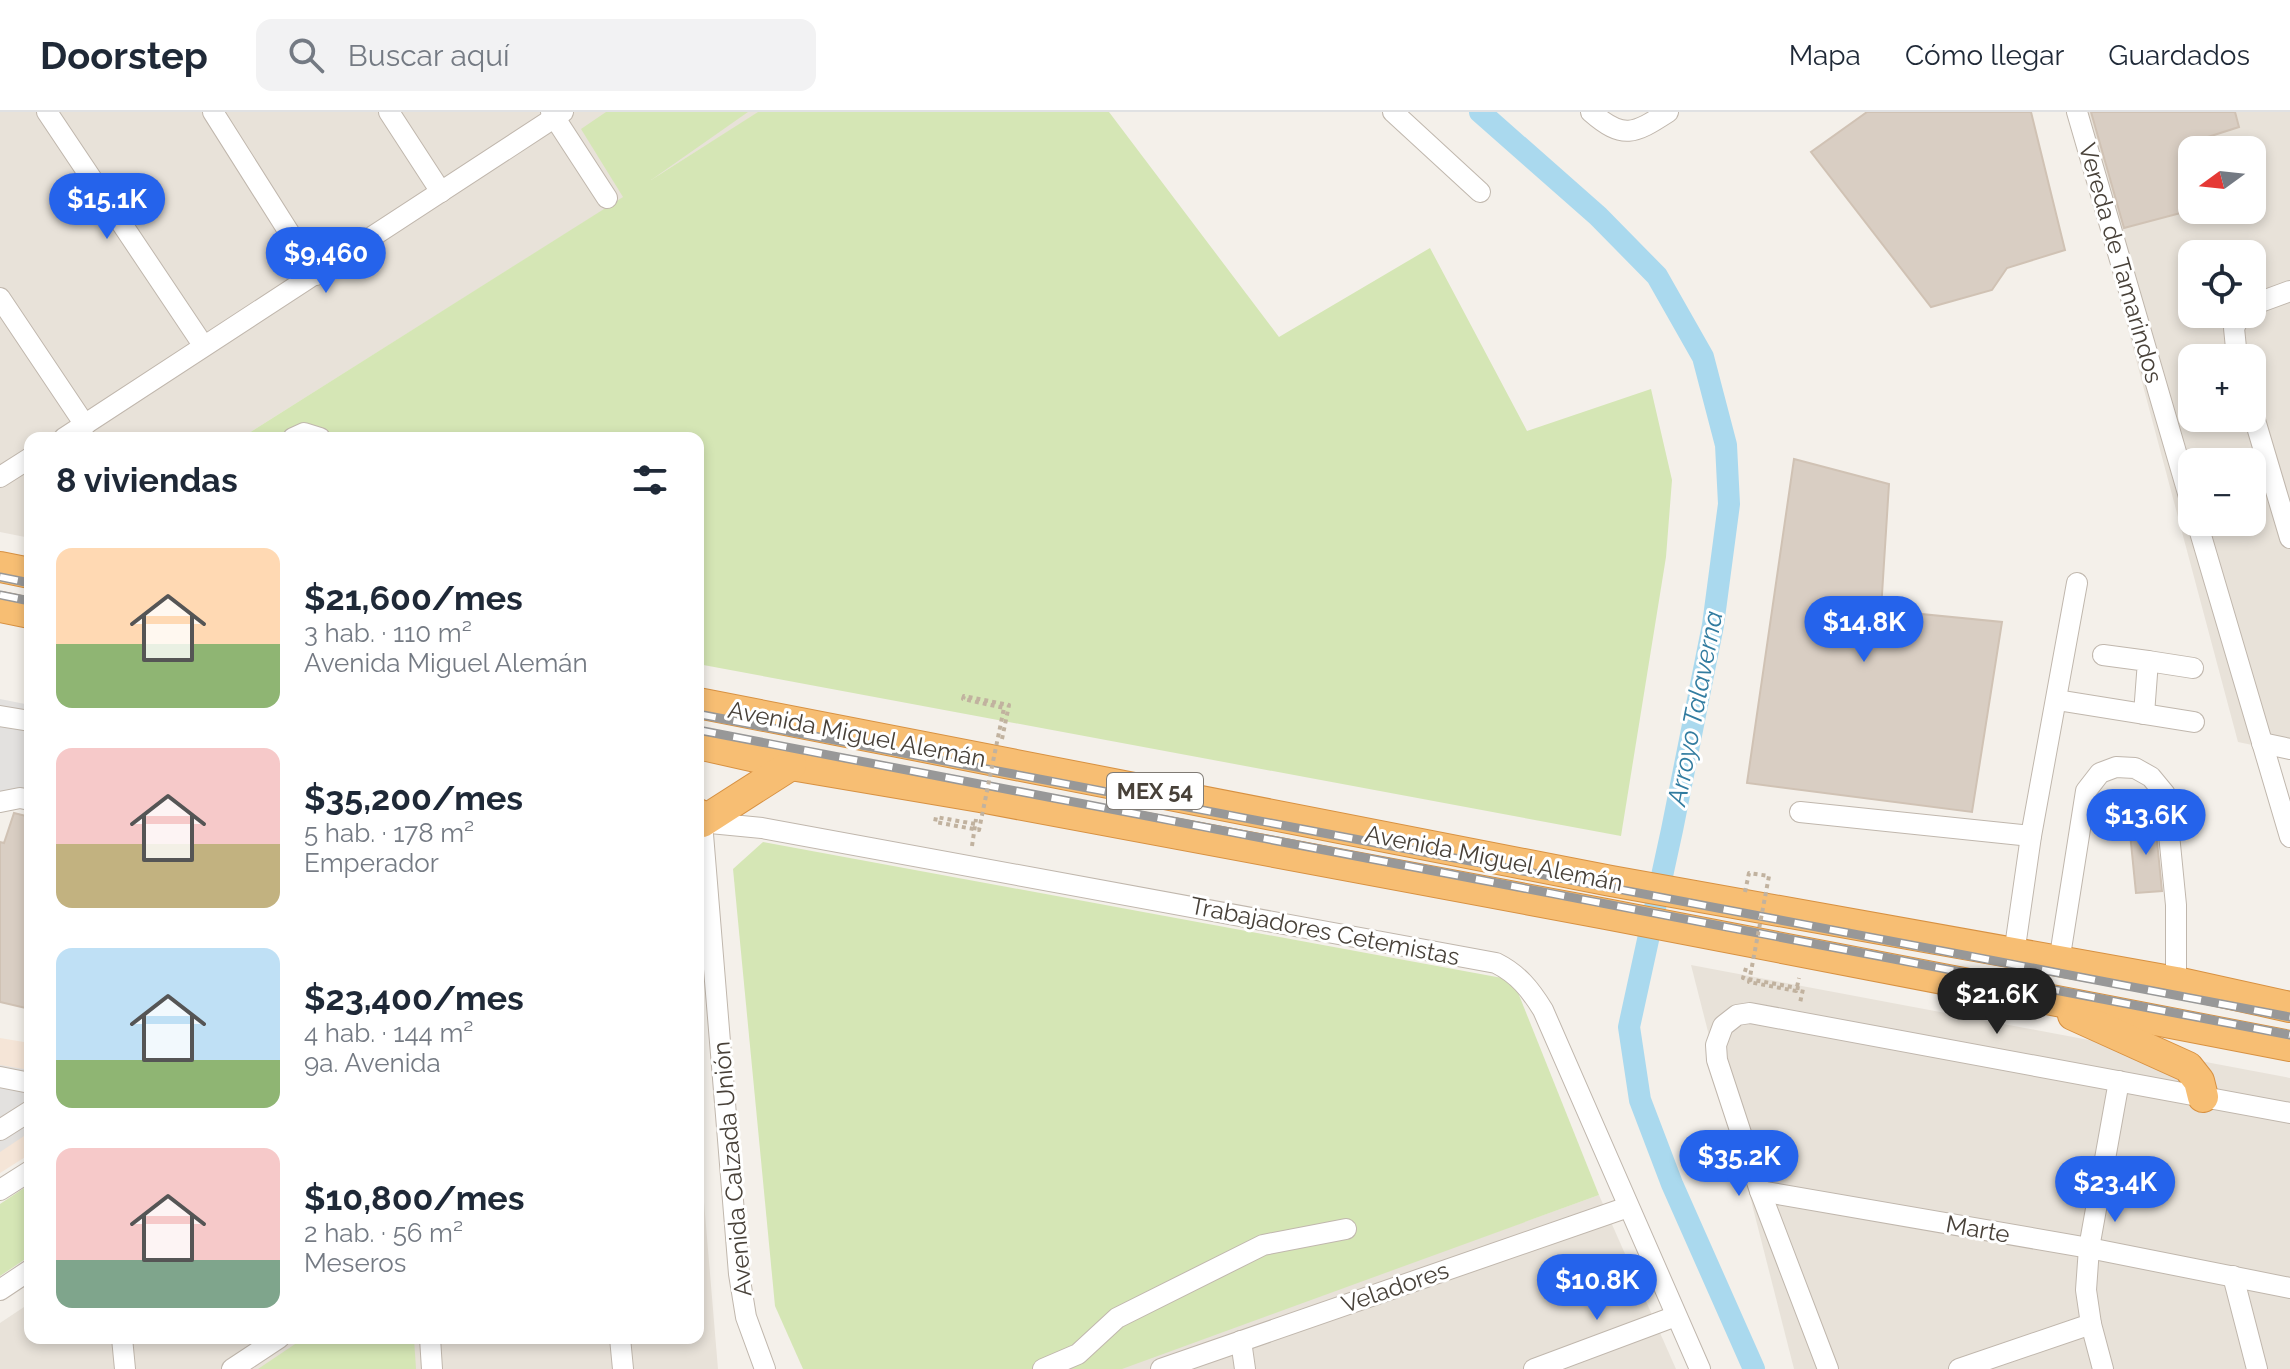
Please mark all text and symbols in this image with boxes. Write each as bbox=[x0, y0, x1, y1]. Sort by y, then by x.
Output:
search box bbox=[256, 19, 816, 91]
text: Doorstep bbox=[40, 33, 208, 78]
icon: search bbox=[284, 33, 328, 77]
text: Buscar aquí bbox=[348, 38, 510, 73]
text: Mapa bbox=[1789, 39, 1861, 72]
text: Cómo llegar bbox=[1905, 39, 2064, 72]
text: Guardados bbox=[2108, 39, 2250, 72]
north arrow bbox=[2178, 136, 2266, 224]
map controls bbox=[2178, 136, 2266, 536]
street label: Vereda de Tamarindos bbox=[2073, 140, 2169, 386]
pin: $15.1K bbox=[42, 173, 172, 241]
text: $15.1K bbox=[67, 184, 147, 214]
pin: $9,460 bbox=[261, 227, 391, 295]
text: $9,460 bbox=[284, 238, 368, 268]
button: locate bbox=[2178, 240, 2266, 328]
button: + bbox=[2178, 344, 2266, 432]
button: − bbox=[2178, 448, 2266, 536]
icon: filters bbox=[628, 458, 672, 502]
text: 8 viviendas bbox=[56, 460, 238, 500]
text: $21,600/mes bbox=[304, 578, 523, 618]
icon: home bbox=[120, 580, 216, 676]
pin: $14.8K bbox=[1799, 596, 1929, 664]
text: $14.8K bbox=[1822, 607, 1906, 637]
water label: Arroyo Talaverna bbox=[1661, 608, 1729, 810]
text: 3 hab. · 110 m² bbox=[304, 618, 472, 648]
text: Avenida Miguel Alemán bbox=[304, 648, 588, 678]
street label: Avenida Miguel Alemán bbox=[726, 695, 988, 773]
road number: MEX 54 bbox=[1107, 773, 1203, 809]
text: $35,200/mes bbox=[304, 778, 523, 818]
icon: home bbox=[120, 780, 216, 876]
pin: $13.6K bbox=[2081, 789, 2211, 857]
text: $13.6K bbox=[2105, 800, 2187, 830]
text: 5 hab. · 178 m² bbox=[304, 818, 474, 848]
street label: Avenida Miguel Alemán bbox=[1363, 819, 1625, 897]
text: Emperador bbox=[304, 848, 439, 878]
street label: Trabajadores Cetemistas bbox=[1188, 891, 1462, 971]
pin: $21.6K bbox=[1932, 968, 2062, 1036]
text: $23,400/mes bbox=[304, 978, 524, 1018]
text: $21.6K bbox=[1955, 979, 2039, 1009]
icon: home bbox=[120, 980, 216, 1076]
text: 4 hab. · 144 m² bbox=[304, 1018, 473, 1048]
street label: Avenida Calzada Unión bbox=[706, 1040, 758, 1298]
text: 9a. Avenida bbox=[304, 1048, 441, 1078]
pin: $35.2K bbox=[1674, 1130, 1804, 1198]
text: $35.2K bbox=[1697, 1141, 1781, 1171]
pin: $23.4K bbox=[2050, 1156, 2180, 1224]
text: $23.4K bbox=[2073, 1167, 2157, 1197]
text: $10,800/mes bbox=[304, 1178, 525, 1218]
icon: home bbox=[120, 1180, 216, 1276]
street label: Marte bbox=[1944, 1209, 2012, 1249]
text: 2 hab. · 56 m² bbox=[304, 1218, 463, 1248]
text: Meseros bbox=[304, 1248, 406, 1278]
pin: $10.8K bbox=[1532, 1254, 1662, 1322]
street label: Veladores bbox=[1338, 1255, 1452, 1319]
text: $10.8K bbox=[1555, 1265, 1639, 1295]

